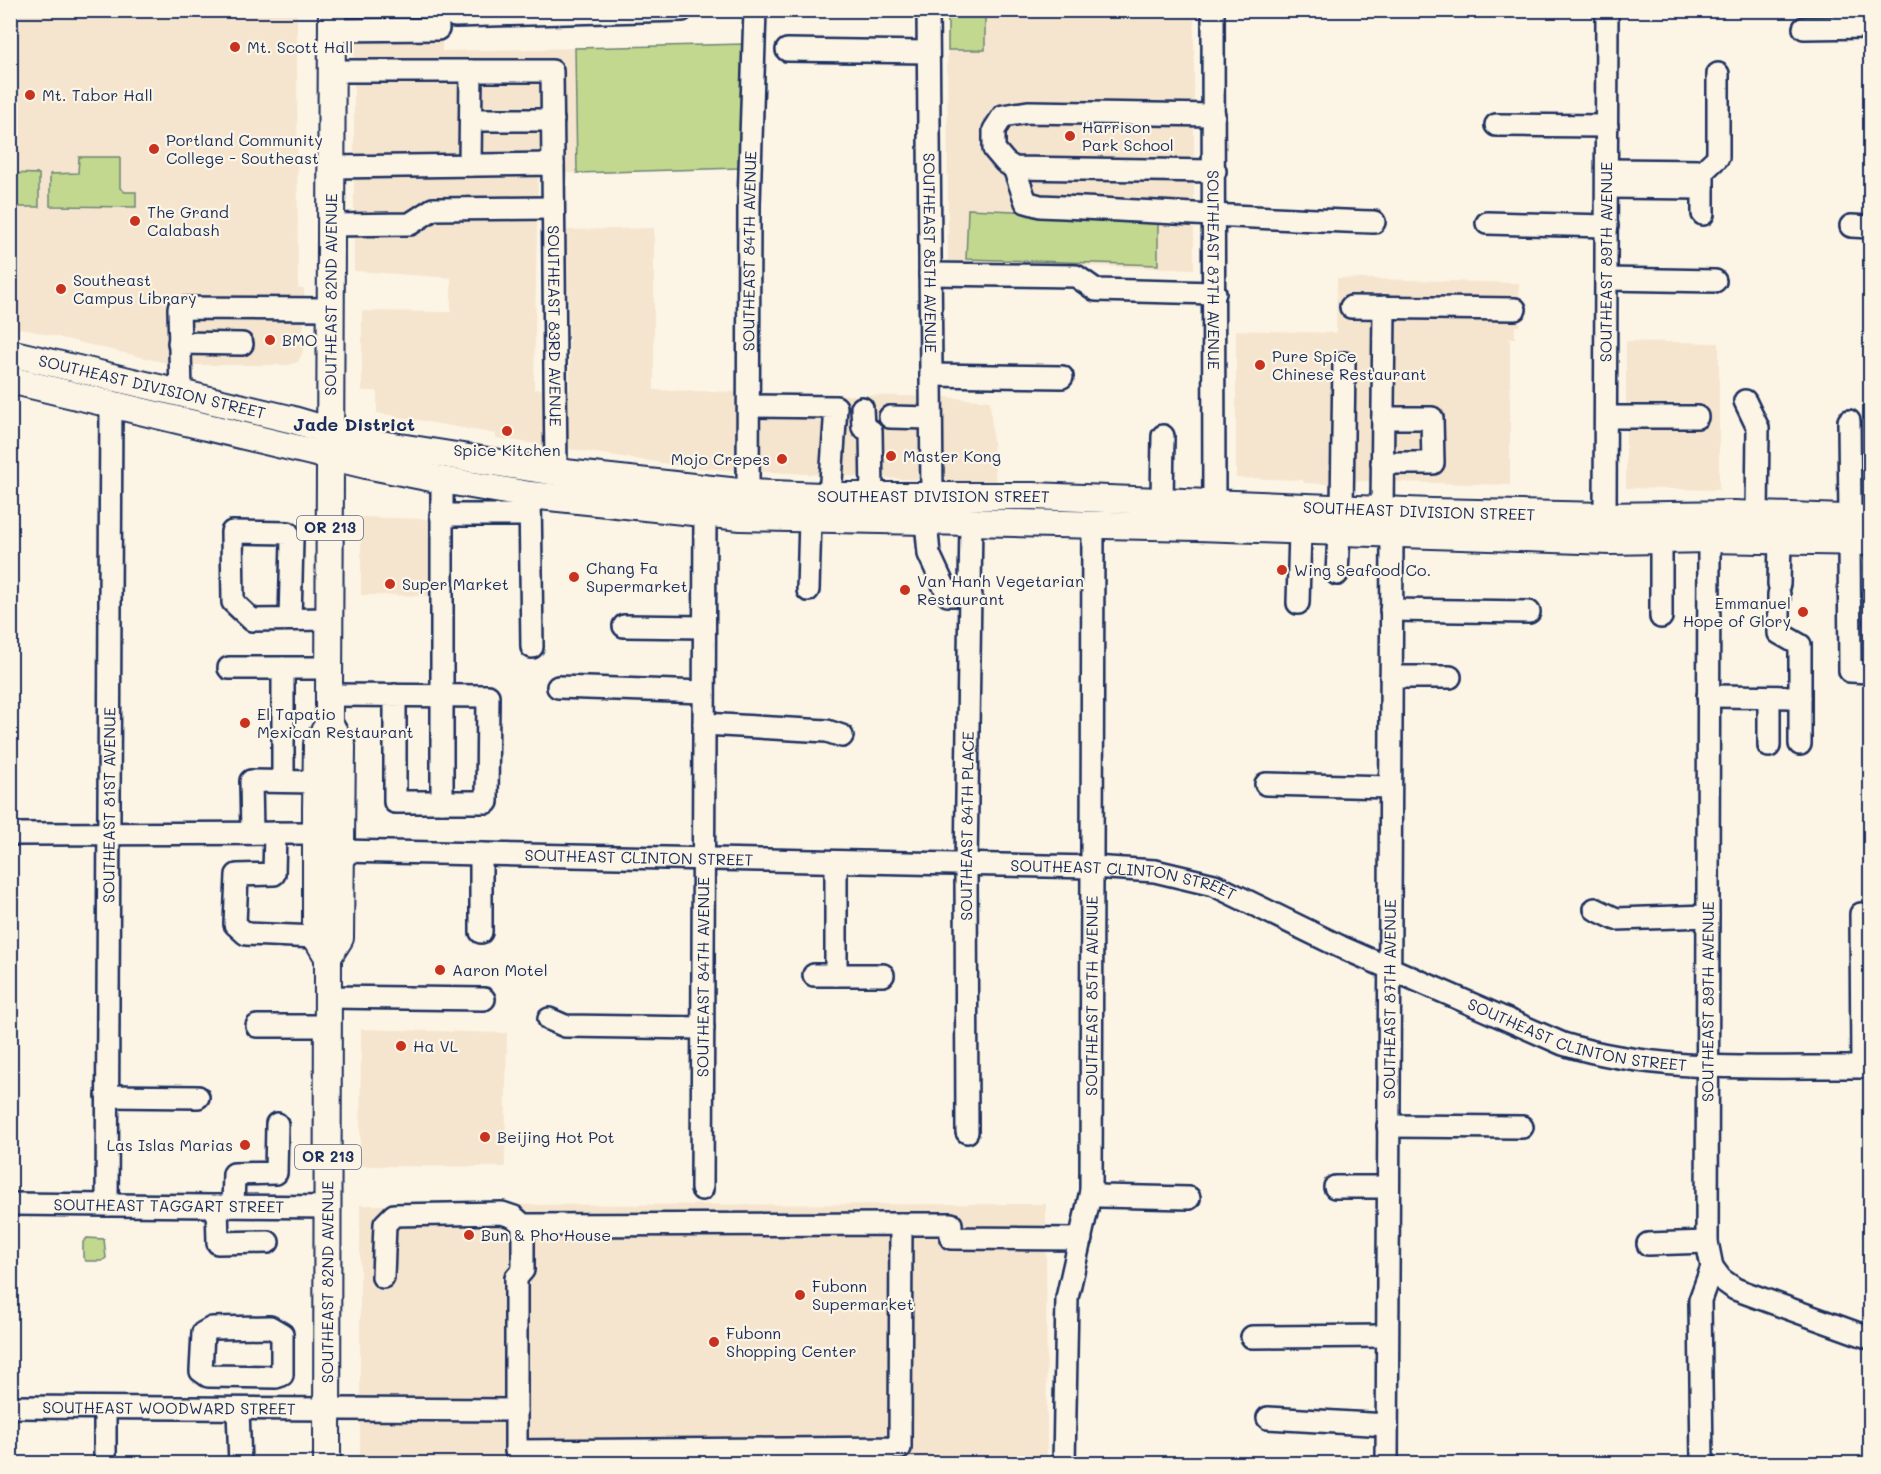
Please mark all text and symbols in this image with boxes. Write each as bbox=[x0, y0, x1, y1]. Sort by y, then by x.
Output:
place label: Mt. Scott Hall bbox=[247, 36, 353, 57]
marker: Mt. Scott Hall bbox=[228, 40, 242, 54]
place label: Mt. Tabor Hall bbox=[42, 84, 153, 105]
marker: Mt. Tabor Hall bbox=[23, 88, 37, 102]
place label: Harrison Park School bbox=[1082, 116, 1174, 155]
place label: Portland Community College - Southeast bbox=[166, 129, 323, 168]
marker: Harrison Park School bbox=[1063, 129, 1077, 143]
marker: Portland Community College - Southeast bbox=[147, 142, 161, 156]
street label: SOUTHEAST 84TH AVENUE bbox=[737, 150, 761, 351]
street label: SOUTHEAST 85TH AVENUE bbox=[919, 153, 942, 353]
street label: SOUTHEAST 89TH AVENUE bbox=[1595, 162, 1616, 362]
street label: SOUTHEAST 87TH AVENUE bbox=[1203, 170, 1225, 370]
street label: SOUTHEAST 82ND AVENUE bbox=[319, 193, 341, 396]
place label: The Grand Calabash bbox=[147, 201, 229, 240]
marker: The Grand Calabash bbox=[128, 214, 142, 228]
street label: SOUTHEAST 83RD AVENUE bbox=[544, 225, 567, 427]
place label: Southeast Campus Library bbox=[73, 269, 197, 308]
marker: Southeast Campus Library bbox=[54, 282, 68, 296]
place label: BMO bbox=[282, 329, 317, 350]
marker: BMO bbox=[263, 333, 277, 347]
place label: Pure Spice Chinese Restaurant bbox=[1272, 345, 1427, 384]
street label: SOUTHEAST DIVISION STREET bbox=[37, 349, 268, 423]
marker: Pure Spice Chinese Restaurant bbox=[1253, 358, 1267, 372]
district label: Jade District bbox=[293, 412, 415, 436]
marker: Spice Kitchen bbox=[500, 424, 514, 438]
place label: Spice Kitchen bbox=[453, 439, 561, 460]
place label: Master Kong bbox=[903, 445, 1001, 466]
place label: Mojo Crepes bbox=[671, 448, 770, 469]
marker: Master Kong bbox=[884, 449, 898, 463]
marker: Mojo Crepes bbox=[775, 452, 789, 466]
street label: SOUTHEAST DIVISION STREET bbox=[817, 485, 1050, 507]
street label: SOUTHEAST DIVISION STREET bbox=[1303, 496, 1536, 524]
road number: OR 213 bbox=[297, 516, 363, 540]
place label: Chang Fa Supermarket bbox=[586, 557, 688, 596]
place label: Wing Seafood Co. bbox=[1294, 559, 1431, 580]
marker: Wing Seafood Co. bbox=[1275, 563, 1289, 577]
marker: Chang Fa Supermarket bbox=[567, 570, 581, 584]
place label: Van Hanh Vegetarian Restaurant bbox=[917, 570, 1084, 609]
place label: Super Market bbox=[402, 573, 509, 594]
marker: Super Market bbox=[383, 577, 397, 591]
marker: Van Hanh Vegetarian Restaurant bbox=[898, 583, 912, 597]
place label: Emmanuel Hope of Glory bbox=[1683, 592, 1791, 631]
marker: Emmanuel Hope of Glory bbox=[1796, 605, 1810, 619]
place label: El Tapatio Mexican Restaurant bbox=[257, 703, 414, 742]
street label: SOUTHEAST 81ST AVENUE bbox=[98, 707, 119, 903]
marker: El Tapatio Mexican Restaurant bbox=[238, 716, 252, 730]
street label: SOUTHEAST 84TH PLACE bbox=[955, 731, 978, 921]
street label: SOUTHEAST CLINTON STREET bbox=[524, 844, 754, 870]
street label: SOUTHEAST CLINTON STREET bbox=[1010, 854, 1240, 904]
street label: SOUTHEAST 84TH AVENUE bbox=[691, 877, 713, 1077]
street label: SOUTHEAST 85TH AVENUE bbox=[1080, 895, 1102, 1096]
street label: SOUTHEAST 87TH AVENUE bbox=[1378, 899, 1400, 1099]
street label: SOUTHEAST 89TH AVENUE bbox=[1696, 901, 1718, 1102]
place label: Aaron Motel bbox=[452, 959, 548, 980]
marker: Aaron Motel bbox=[433, 963, 447, 977]
street label: SOUTHEAST CLINTON STREET bbox=[1465, 993, 1688, 1075]
place label: Ha VL bbox=[413, 1035, 459, 1056]
marker: Ha VL bbox=[394, 1039, 408, 1053]
place label: Beijing Hot Pot bbox=[497, 1126, 615, 1147]
marker: Beijing Hot Pot bbox=[478, 1130, 492, 1144]
place label: Las Islas Marias bbox=[107, 1134, 233, 1155]
marker: Las Islas Marias bbox=[238, 1138, 252, 1152]
road number: OR 213 bbox=[295, 1145, 361, 1169]
street label: SOUTHEAST 82ND AVENUE bbox=[316, 1181, 338, 1383]
street label: SOUTHEAST TAGGART STREET bbox=[54, 1193, 284, 1217]
place label: Bun & Pho House bbox=[481, 1224, 611, 1245]
marker: Bun & Pho House bbox=[462, 1228, 476, 1242]
place label: Fubonn Supermarket bbox=[812, 1275, 914, 1314]
marker: Fubonn Supermarket bbox=[793, 1288, 807, 1302]
place label: Fubonn Shopping Center bbox=[726, 1322, 857, 1361]
marker: Fubonn Shopping Center bbox=[707, 1335, 721, 1349]
street label: SOUTHEAST WOODWARD STREET bbox=[42, 1396, 296, 1419]

